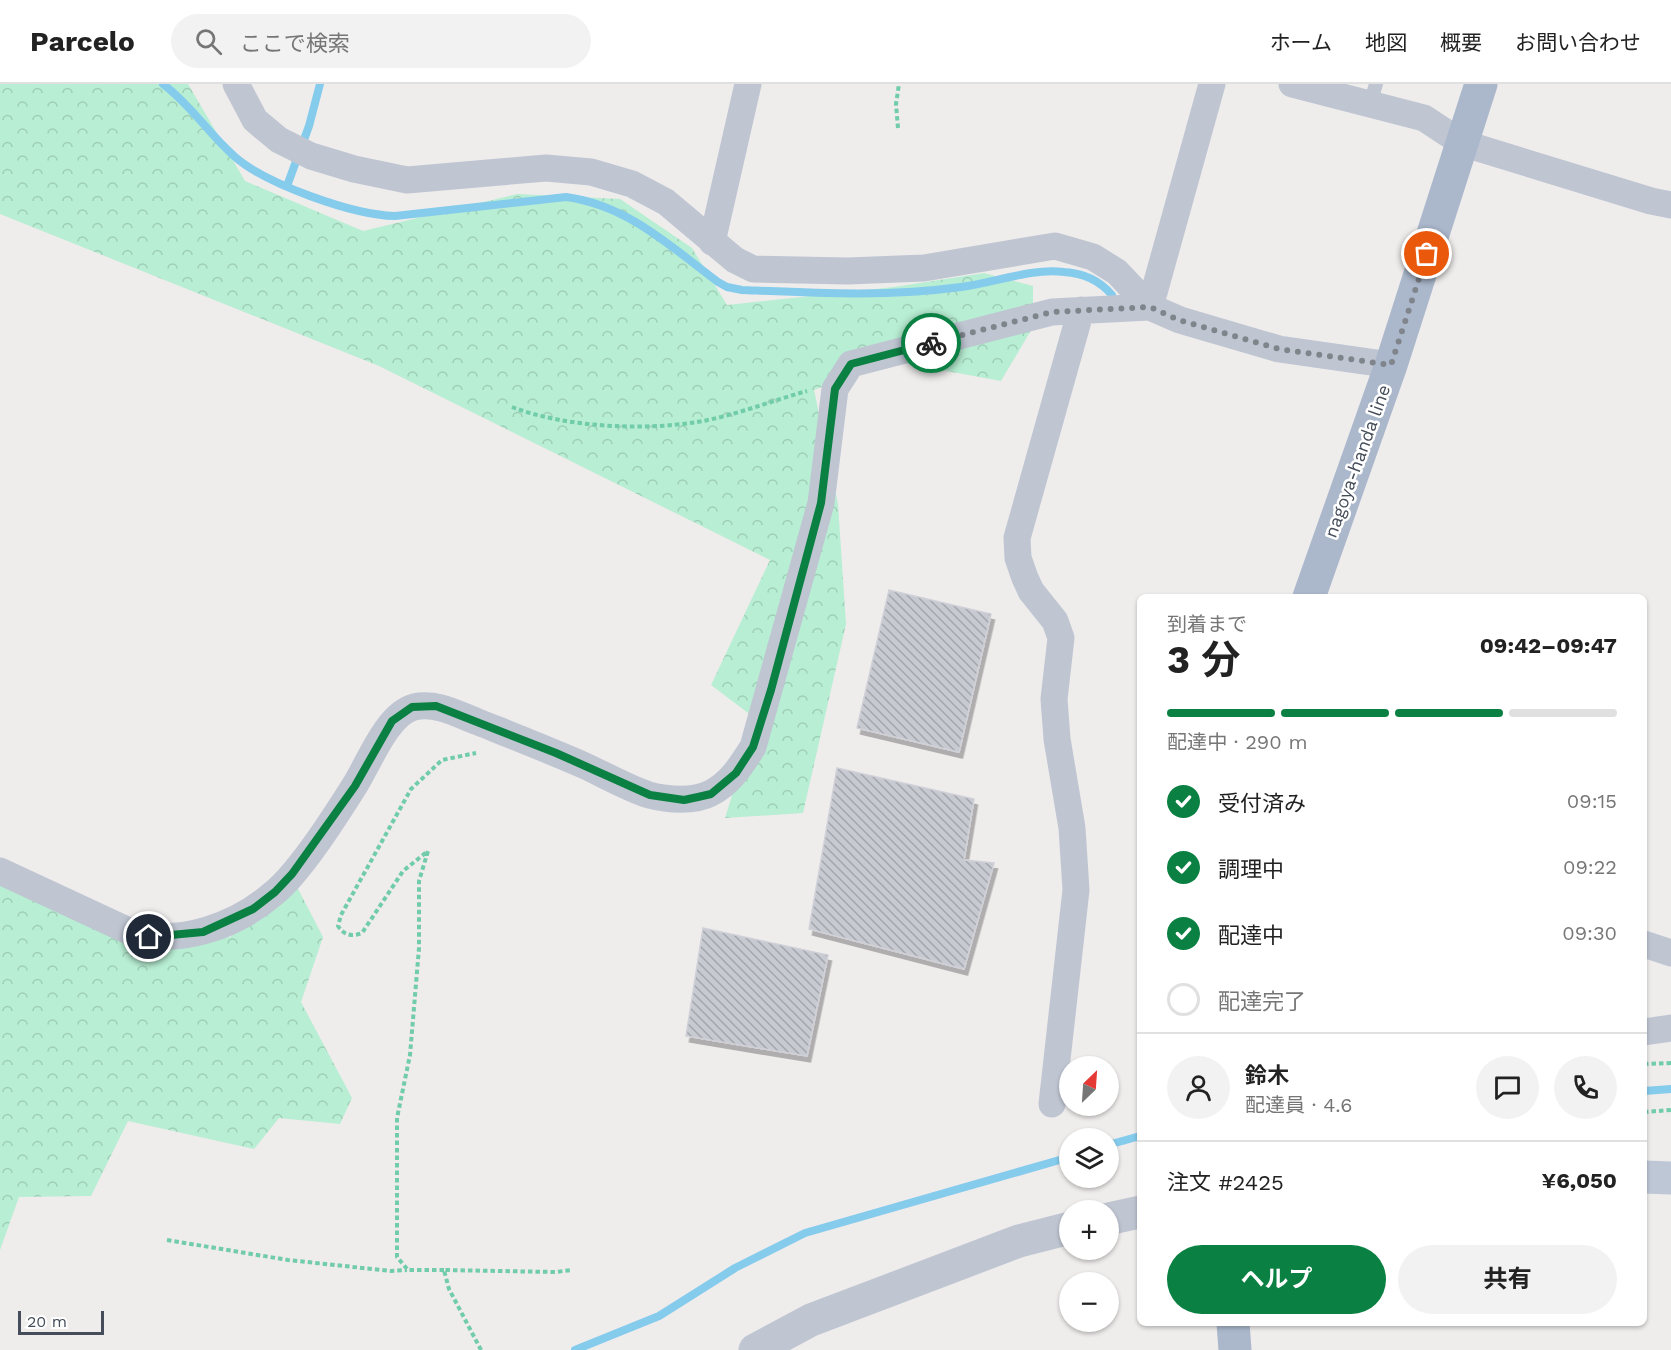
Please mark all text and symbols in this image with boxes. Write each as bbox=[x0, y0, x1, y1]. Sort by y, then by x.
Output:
search box bbox=[171, 14, 591, 68]
text: Parcelo bbox=[30, 25, 135, 58]
icon: search bbox=[192, 25, 225, 58]
text: ホーム bbox=[1270, 30, 1332, 55]
text: 地図 bbox=[1365, 30, 1407, 55]
text: 概要 bbox=[1440, 30, 1482, 55]
text: お問い合わせ bbox=[1515, 30, 1641, 55]
text: ここで検索 bbox=[240, 31, 350, 56]
pin bbox=[1401, 228, 1452, 279]
icon: bag bbox=[1410, 237, 1443, 270]
courier bbox=[901, 313, 961, 373]
icon: bike bbox=[915, 327, 948, 360]
street label: nagoya-handa line bbox=[1320, 382, 1394, 540]
text: 到着まで bbox=[1167, 612, 1247, 636]
text: 09:42–09:47 bbox=[1480, 633, 1617, 658]
text: 3 分 bbox=[1167, 637, 1240, 682]
text: 配達中 · 290 m bbox=[1167, 730, 1307, 754]
icon: check bbox=[1167, 785, 1200, 818]
text: 09:15 bbox=[1567, 789, 1617, 813]
text: 受付済み bbox=[1218, 791, 1306, 816]
icon: check bbox=[1167, 851, 1200, 884]
text: 09:22 bbox=[1563, 855, 1617, 879]
text: 調理中 bbox=[1218, 857, 1284, 882]
pin bbox=[123, 911, 174, 962]
icon: check bbox=[1167, 917, 1200, 950]
icon: home bbox=[132, 920, 165, 953]
text: 09:30 bbox=[1562, 921, 1617, 945]
text: 配達中 bbox=[1218, 923, 1284, 948]
text: 配達完了 bbox=[1218, 989, 1306, 1014]
north arrow bbox=[1059, 1056, 1119, 1116]
map controls bbox=[1059, 1056, 1119, 1332]
button: person bbox=[1167, 1056, 1230, 1119]
button: chat bbox=[1476, 1056, 1539, 1119]
button: phone bbox=[1554, 1056, 1617, 1119]
text: 鈴木 bbox=[1245, 1063, 1289, 1088]
text: 配達員 · 4.6 bbox=[1245, 1093, 1352, 1117]
button: layers bbox=[1059, 1128, 1119, 1188]
text: ¥6,050 bbox=[1542, 1168, 1617, 1193]
text: 注文 #2425 bbox=[1167, 1170, 1284, 1195]
button: + bbox=[1059, 1200, 1119, 1260]
button: ヘルプ bbox=[1167, 1245, 1386, 1314]
button: 共有 bbox=[1398, 1245, 1617, 1314]
button: − bbox=[1059, 1272, 1119, 1332]
scale bar bbox=[18, 1308, 104, 1336]
text: 20 m bbox=[27, 1312, 67, 1331]

